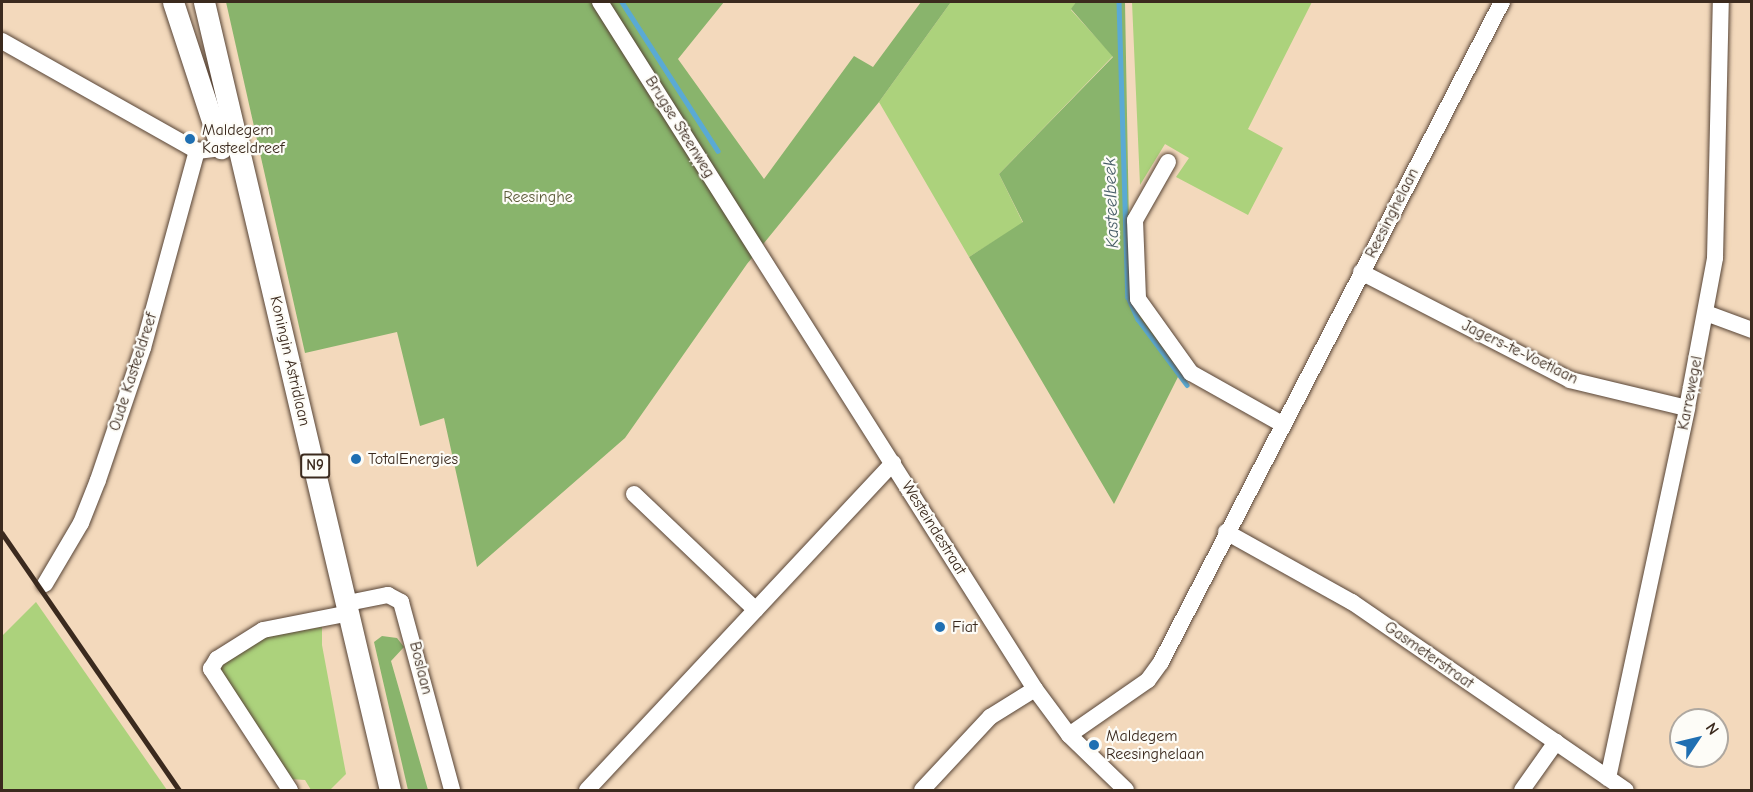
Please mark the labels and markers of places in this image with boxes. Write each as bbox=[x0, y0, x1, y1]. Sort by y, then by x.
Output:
place label: Maldegem Kasteeldreef bbox=[202, 120, 285, 158]
marker: Maldegem Kasteeldreef bbox=[183, 132, 197, 146]
place label: TotalEnergies bbox=[368, 449, 458, 469]
marker: TotalEnergies bbox=[349, 452, 363, 466]
place label: Fiat bbox=[952, 617, 978, 637]
marker: Fiat bbox=[933, 620, 947, 634]
place label: Maldegem Reesinghelaan bbox=[1106, 726, 1204, 764]
marker: Maldegem Reesinghelaan bbox=[1087, 738, 1101, 752]

